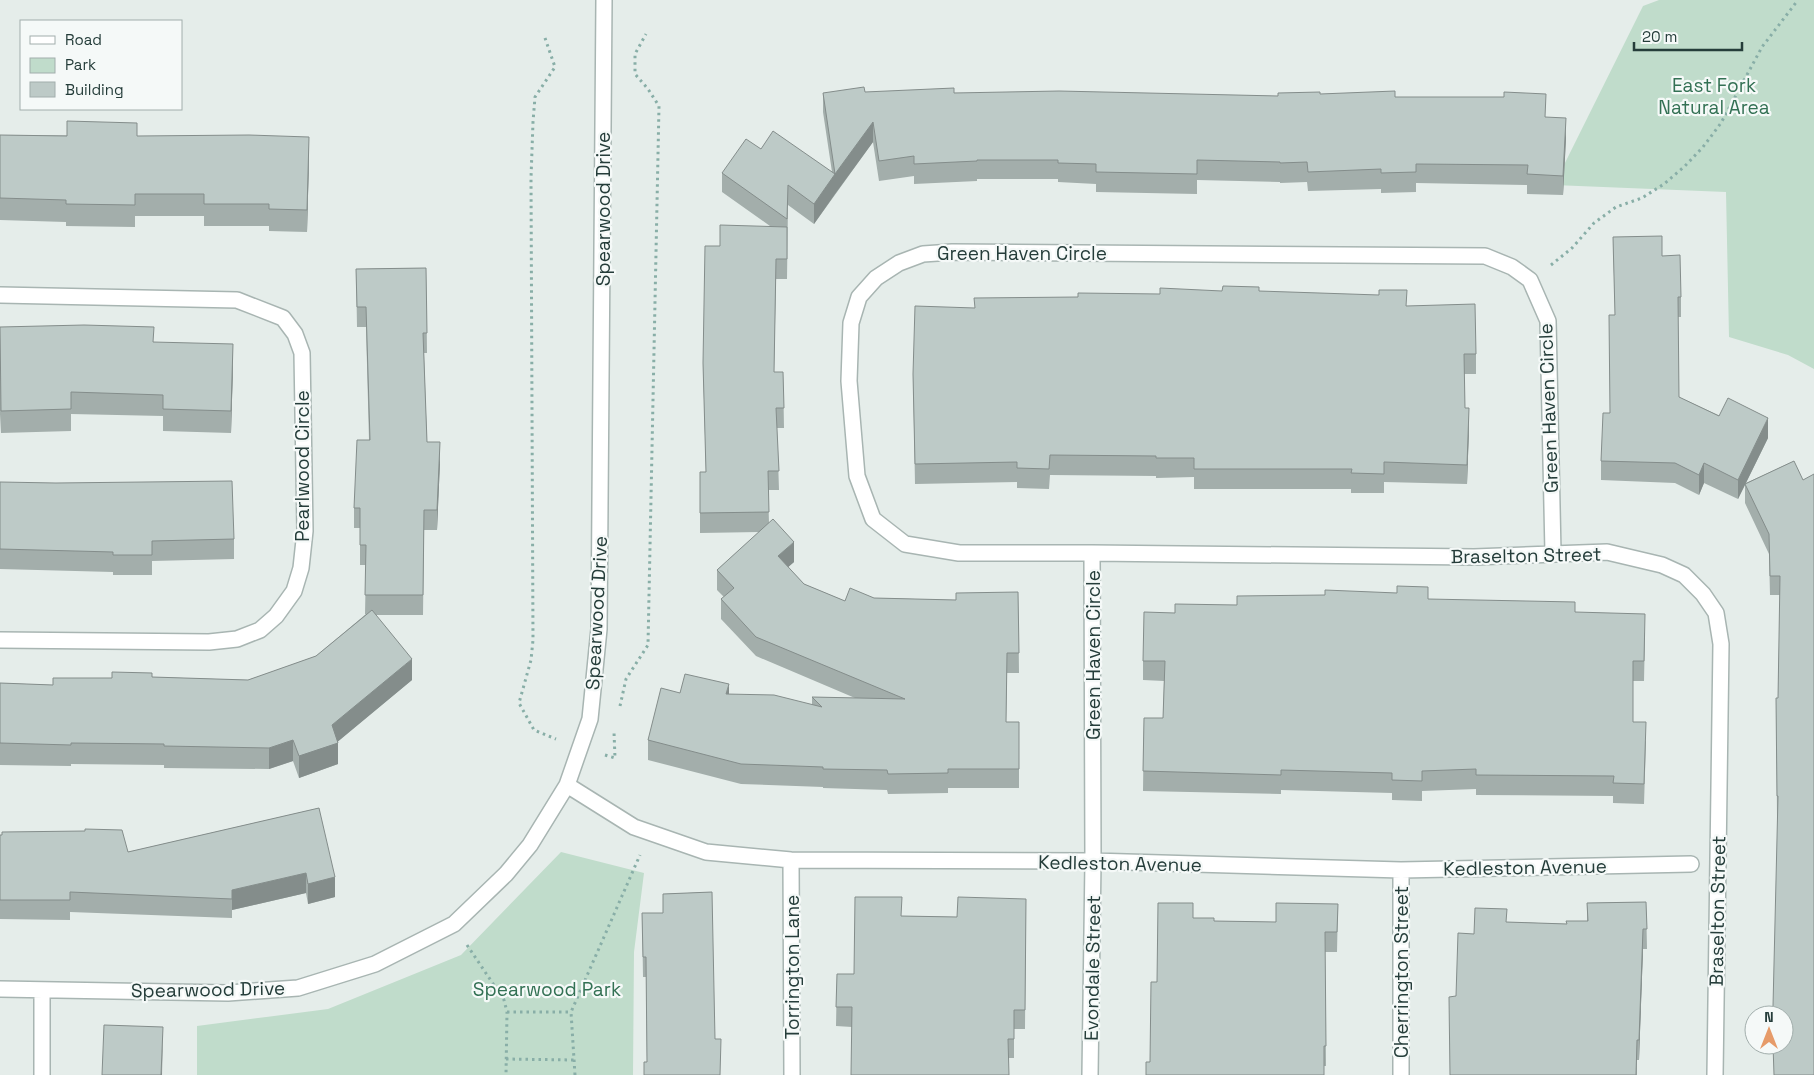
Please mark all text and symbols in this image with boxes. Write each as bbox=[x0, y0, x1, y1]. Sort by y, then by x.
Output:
legend bbox=[20, 20, 182, 110]
scale bar bbox=[1634, 20, 1742, 52]
text: 20 m bbox=[1642, 27, 1677, 46]
text: Road bbox=[65, 30, 102, 49]
text: Park bbox=[65, 55, 96, 74]
park label: East Fork Natural Area bbox=[1658, 73, 1770, 120]
text: Building bbox=[65, 80, 124, 99]
street label: Spearwood Drive bbox=[591, 132, 616, 286]
street label: Green Haven Circle bbox=[937, 241, 1107, 266]
street label: Green Haven Circle bbox=[1533, 323, 1564, 493]
street label: Pearlwood Circle bbox=[290, 390, 315, 542]
street label: Spearwood Drive bbox=[580, 535, 613, 691]
street label: Braselton Street bbox=[1450, 542, 1602, 569]
street label: Green Haven Circle bbox=[1081, 570, 1106, 740]
street label: Braselton Street bbox=[1704, 835, 1731, 987]
street label: Kedleston Avenue bbox=[1038, 850, 1202, 877]
street label: Kedleston Avenue bbox=[1443, 854, 1607, 881]
street label: Cherrington Street bbox=[1389, 886, 1414, 1058]
street label: Torrington Lane bbox=[780, 895, 805, 1039]
street label: Evondale Street bbox=[1079, 895, 1106, 1041]
street label: Spearwood Drive bbox=[131, 976, 285, 1003]
park label: Spearwood Park bbox=[473, 977, 621, 1002]
north arrow bbox=[1744, 1005, 1794, 1055]
text: N bbox=[1764, 1008, 1774, 1026]

